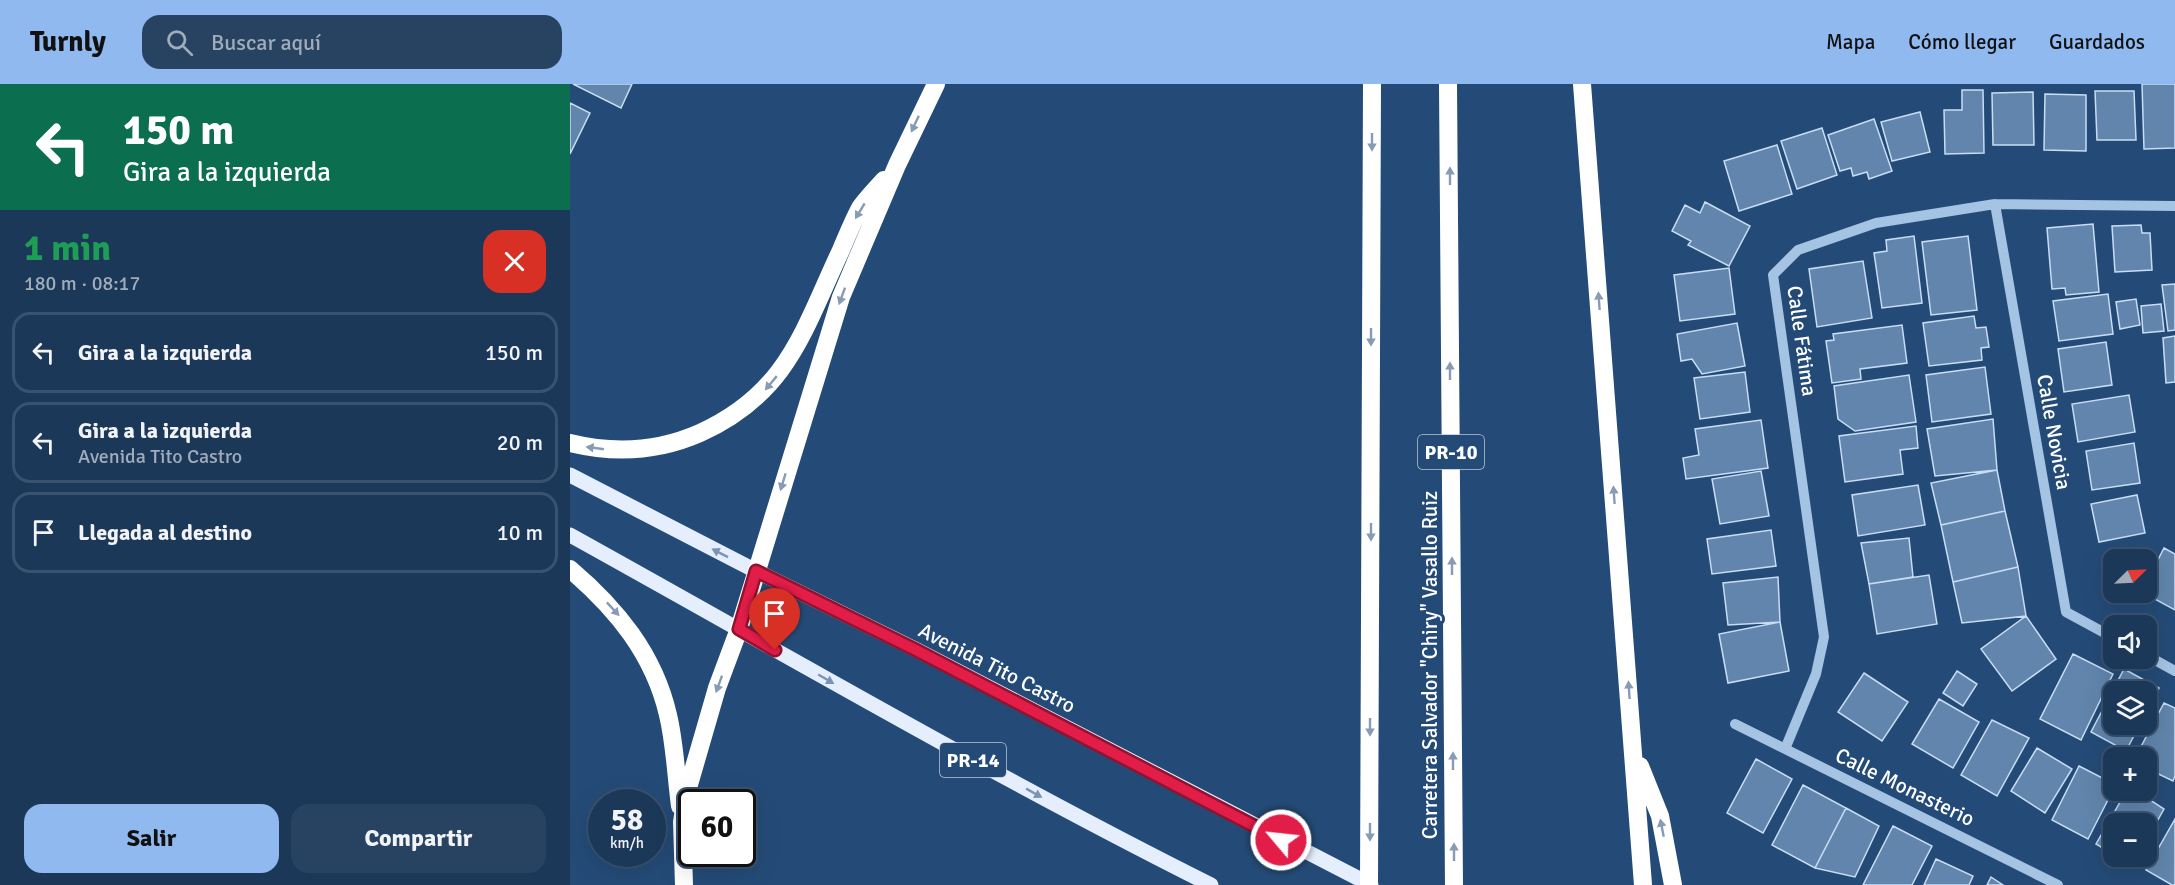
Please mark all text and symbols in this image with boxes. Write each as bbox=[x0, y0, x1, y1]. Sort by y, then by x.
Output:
search box bbox=[142, 15, 562, 69]
text: Turnly bbox=[30, 25, 106, 59]
icon: search bbox=[163, 26, 196, 59]
text: Buscar aquí bbox=[211, 29, 321, 56]
text: Mapa bbox=[1826, 29, 1875, 55]
text: Cómo llegar bbox=[1908, 29, 2016, 55]
text: Guardados bbox=[2049, 29, 2145, 55]
text: 150 m bbox=[123, 105, 234, 156]
icon: left bbox=[24, 108, 102, 186]
one-way arrow bbox=[911, 115, 920, 132]
one-way arrow bbox=[1367, 133, 1377, 152]
text: Gira a la izquierda bbox=[123, 156, 331, 189]
one-way arrow bbox=[1445, 166, 1455, 185]
one-way arrow bbox=[855, 203, 866, 219]
text: 1 min bbox=[24, 226, 111, 271]
button: close bbox=[483, 230, 546, 293]
text: 180 m · 08:17 bbox=[24, 271, 140, 296]
street label: Calle Fátima bbox=[1781, 284, 1823, 398]
one-way arrow bbox=[836, 288, 846, 306]
one-way arrow bbox=[1594, 292, 1604, 311]
one-way arrow bbox=[1366, 328, 1376, 347]
icon: left bbox=[27, 336, 60, 369]
text: Gira a la izquierda bbox=[78, 339, 252, 366]
text: 150 m bbox=[485, 339, 543, 366]
one-way arrow bbox=[1445, 361, 1455, 380]
street label: Calle Novicia bbox=[2031, 372, 2077, 492]
one-way arrow bbox=[765, 375, 778, 390]
text: Gira a la izquierda bbox=[78, 417, 252, 444]
icon: left bbox=[27, 426, 60, 459]
text: 20 m bbox=[497, 429, 543, 456]
road number: PR-10 bbox=[1418, 435, 1484, 469]
one-way arrow bbox=[586, 443, 605, 452]
text: Avenida Tito Castro bbox=[78, 444, 242, 469]
one-way arrow bbox=[778, 473, 787, 491]
one-way arrow bbox=[1609, 486, 1619, 505]
street label: Carretera Salvador "Chiry" Vasallo Ruiz bbox=[1417, 491, 1443, 839]
icon: arrive bbox=[27, 516, 60, 549]
text: Llegada al destino bbox=[78, 519, 252, 546]
text: 10 m bbox=[497, 519, 543, 546]
one-way arrow bbox=[1366, 523, 1376, 542]
one-way arrow bbox=[712, 548, 729, 558]
north arrow bbox=[2103, 549, 2157, 603]
map controls bbox=[2103, 549, 2157, 867]
one-way arrow bbox=[1447, 556, 1457, 575]
pin bbox=[749, 588, 800, 650]
icon: arrive bbox=[758, 597, 791, 630]
one-way arrow bbox=[606, 601, 619, 616]
button: sound bbox=[2103, 615, 2157, 669]
street label: Avenida Tito Castro bbox=[914, 617, 1080, 719]
one-way arrow bbox=[818, 674, 835, 684]
one-way arrow bbox=[713, 675, 723, 693]
one-way arrow bbox=[1624, 680, 1634, 699]
button: layers bbox=[2103, 681, 2157, 735]
one-way arrow bbox=[1365, 718, 1375, 737]
street label: Calle Monasterio bbox=[1831, 742, 1979, 832]
road number: PR-14 bbox=[940, 743, 1006, 777]
button: + bbox=[2103, 747, 2157, 801]
one-way arrow bbox=[1448, 751, 1458, 770]
one-way arrow bbox=[1026, 788, 1043, 798]
speed limit sign: 60 bbox=[678, 789, 756, 867]
text: 58 bbox=[611, 802, 643, 839]
button: Salir bbox=[24, 804, 279, 873]
button: Compartir bbox=[291, 804, 546, 873]
position arrow bbox=[1249, 808, 1313, 872]
button: − bbox=[2103, 813, 2157, 867]
one-way arrow bbox=[1657, 818, 1666, 837]
one-way arrow bbox=[1365, 822, 1374, 841]
text: km/h bbox=[610, 834, 644, 852]
one-way arrow bbox=[1449, 843, 1459, 862]

